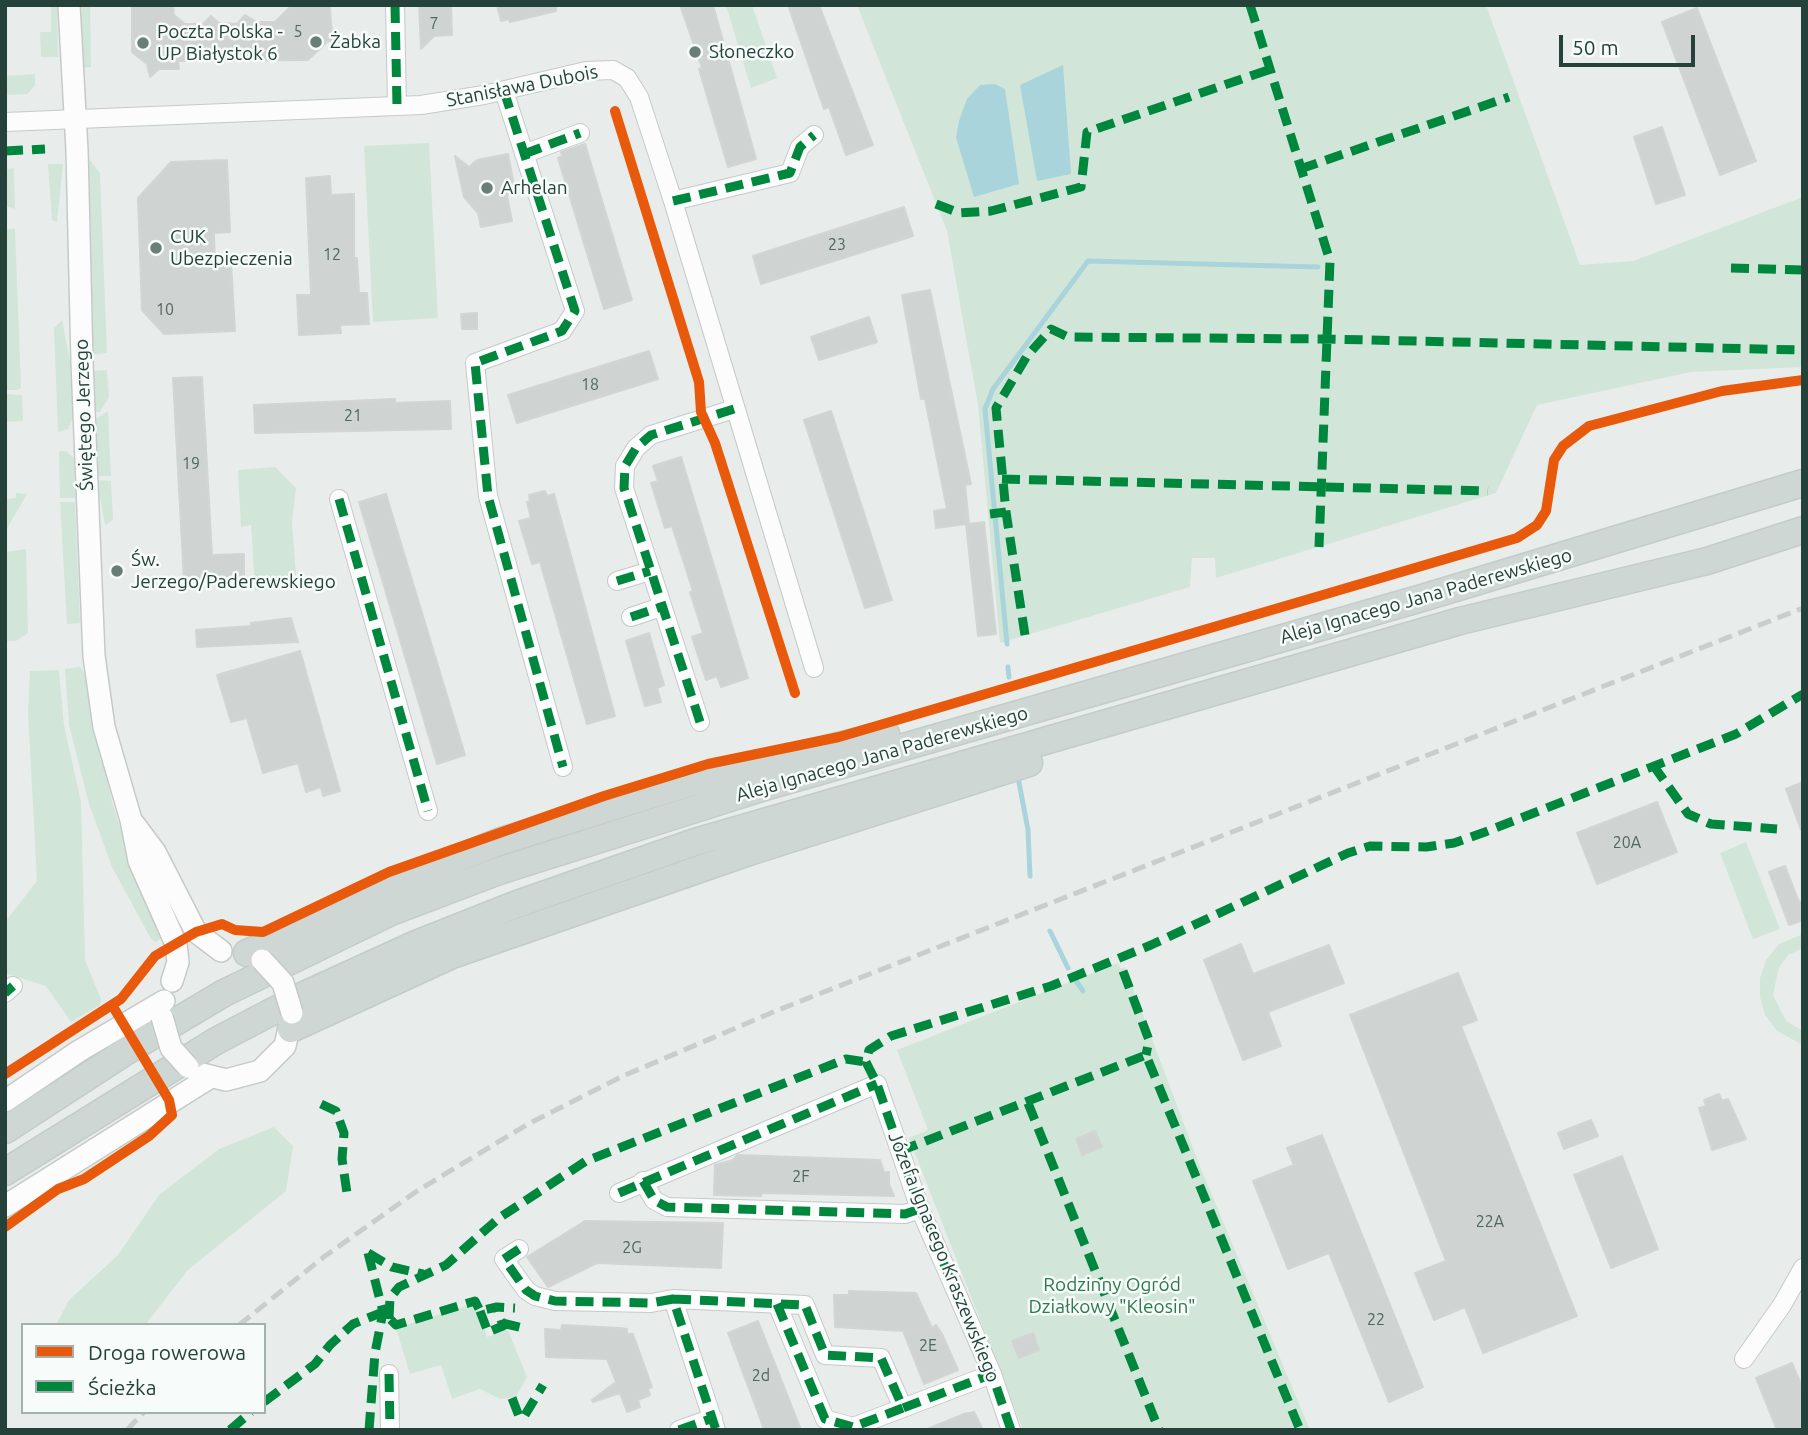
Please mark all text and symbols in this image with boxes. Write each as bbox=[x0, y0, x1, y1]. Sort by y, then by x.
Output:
house number: 7 bbox=[429, 14, 439, 34]
place label: Poczta Polska - UP Białystok 6 bbox=[157, 21, 283, 65]
scale bar bbox=[1563, 21, 1700, 65]
house number: 5 bbox=[293, 22, 303, 42]
place label: Żabka bbox=[330, 31, 381, 53]
marker: Żabka bbox=[308, 34, 324, 50]
marker: Poczta Polska - UP Białystok 6 bbox=[135, 35, 151, 51]
text: 50 m bbox=[1572, 35, 1619, 59]
place label: Słoneczko bbox=[709, 41, 794, 63]
marker: Słoneczko bbox=[687, 44, 703, 60]
street label: Stanisława Dubois bbox=[444, 60, 600, 112]
place label: Arhelan bbox=[501, 177, 568, 199]
marker: Arhelan bbox=[479, 180, 495, 196]
place label: CUK Ubezpieczenia bbox=[170, 226, 293, 270]
house number: 23 bbox=[828, 235, 846, 255]
marker: CUK Ubezpieczenia bbox=[148, 240, 164, 256]
house number: 12 bbox=[323, 245, 341, 265]
house number: 10 bbox=[156, 300, 174, 320]
street label: Świętego Jerzego bbox=[70, 339, 98, 491]
house number: 18 bbox=[581, 375, 599, 395]
house number: 21 bbox=[344, 406, 362, 426]
house number: 19 bbox=[182, 454, 200, 474]
street label: Aleja Ignacego Jana Paderewskiego bbox=[1277, 543, 1575, 649]
place label: Św. Jerzego/Paderewskiego bbox=[131, 549, 336, 593]
marker: Św. Jerzego/Paderewskiego bbox=[109, 563, 125, 579]
street label: Aleja Ignacego Jana Paderewskiego bbox=[733, 701, 1031, 807]
house number: 20A bbox=[1613, 833, 1641, 853]
street label: Józefa Ignacego Kraszewskiego bbox=[883, 1128, 1005, 1386]
house number: 2F bbox=[792, 1167, 810, 1187]
house number: 22A bbox=[1476, 1212, 1504, 1232]
house number: 2G bbox=[622, 1238, 642, 1258]
park label: Rodzinny Ogród Działkowy "Kleosin" bbox=[1028, 1274, 1196, 1318]
house number: 22 bbox=[1367, 1310, 1385, 1330]
legend bbox=[21, 1323, 266, 1414]
house number: 2E bbox=[919, 1336, 937, 1356]
text: Droga rowerowa bbox=[88, 1340, 246, 1364]
house number: 2d bbox=[752, 1366, 770, 1386]
text: Ścieżka bbox=[88, 1375, 157, 1399]

